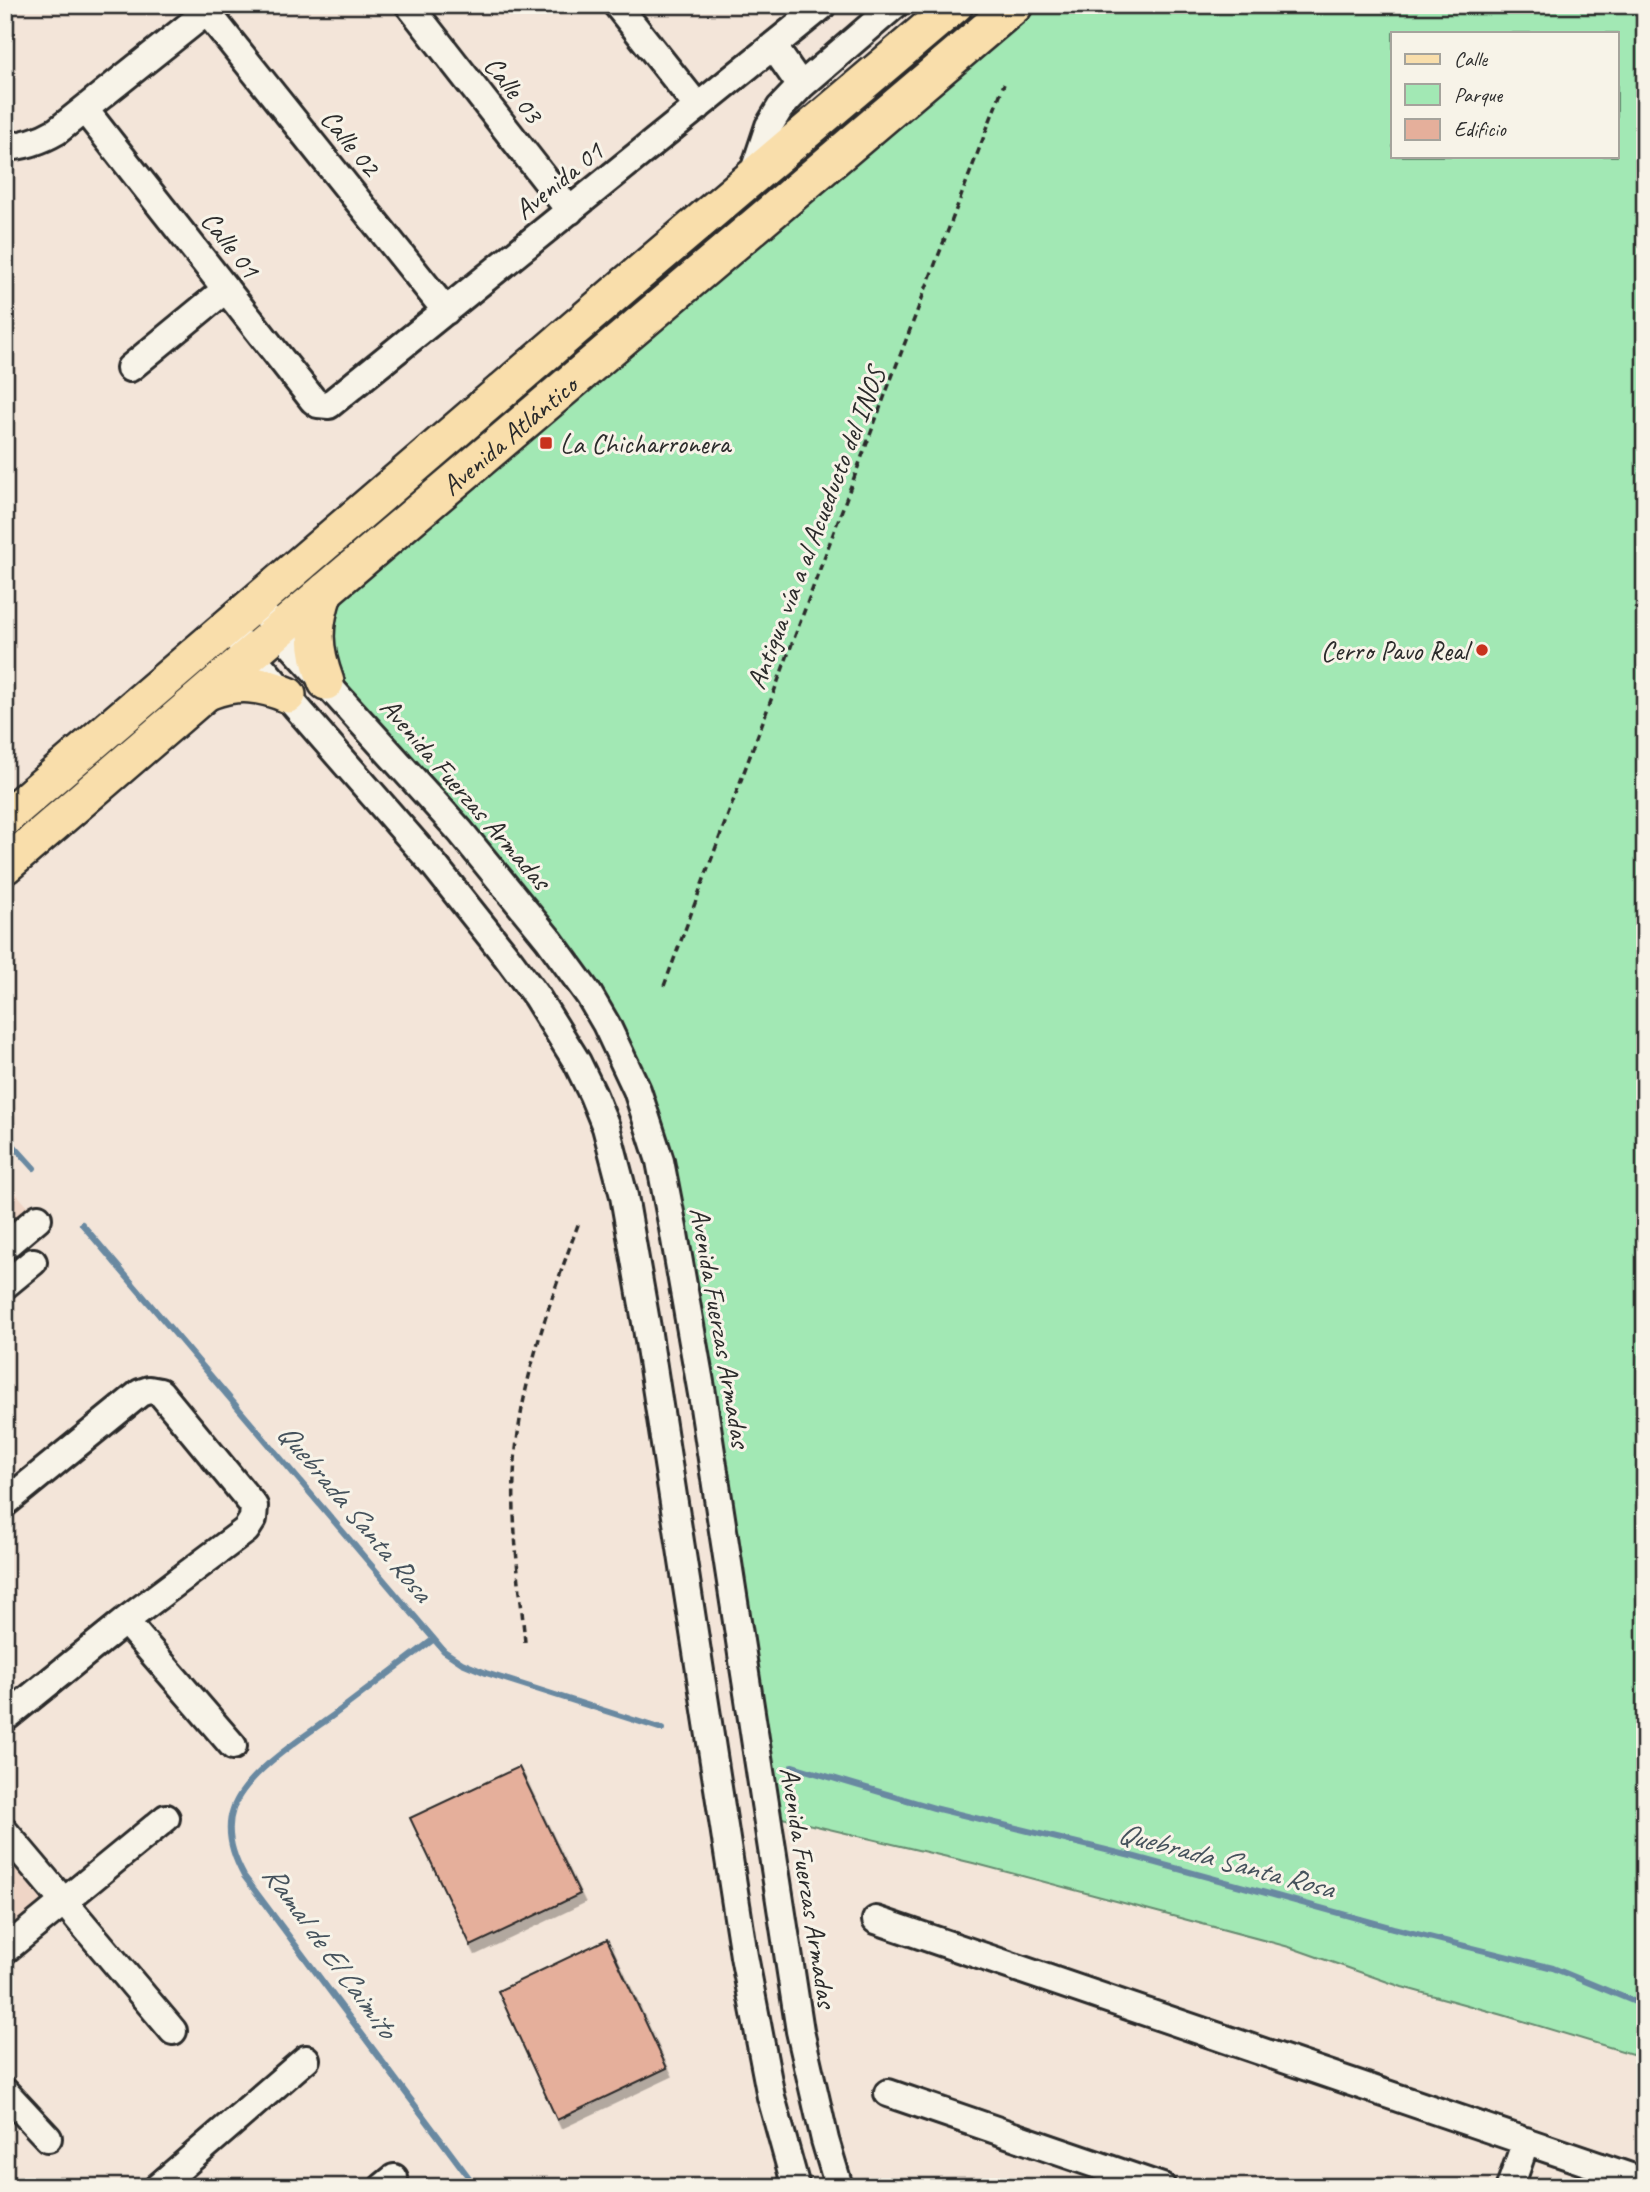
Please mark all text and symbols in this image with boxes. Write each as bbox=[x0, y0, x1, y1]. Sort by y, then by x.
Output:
legend bbox=[1391, 32, 1618, 158]
text: Calle bbox=[1454, 46, 1488, 72]
street label: Calle 03 bbox=[476, 49, 552, 132]
text: Parque bbox=[1454, 82, 1503, 108]
street label: Calle 02 bbox=[313, 102, 390, 185]
text: Edificio bbox=[1454, 116, 1507, 142]
street label: Avenida 01 bbox=[507, 133, 611, 227]
street label: Calle 01 bbox=[193, 204, 269, 286]
street label: Antigua vía a al Acueducto del INOS bbox=[738, 359, 894, 694]
street label: Avenida Atlántico bbox=[434, 366, 587, 503]
place label: La Chicharronera bbox=[560, 426, 733, 461]
marker: La Chicharronera bbox=[538, 435, 554, 451]
place label: Cerro Pavo Real bbox=[1321, 633, 1473, 668]
marker: Cerro Pavo Real bbox=[1474, 642, 1490, 658]
street label: Avenida Fuerzas Armadas bbox=[373, 690, 560, 898]
street label: Avenida Fuerzas Armadas bbox=[682, 1204, 759, 1452]
water label: Quebrada Santa Rosa bbox=[269, 1415, 443, 1611]
street label: Avenida Fuerzas Armadas bbox=[772, 1764, 845, 2012]
water label: Quebrada Santa Rosa bbox=[1114, 1813, 1341, 1908]
water label: Ramal de El Caimito bbox=[255, 1857, 408, 2048]

